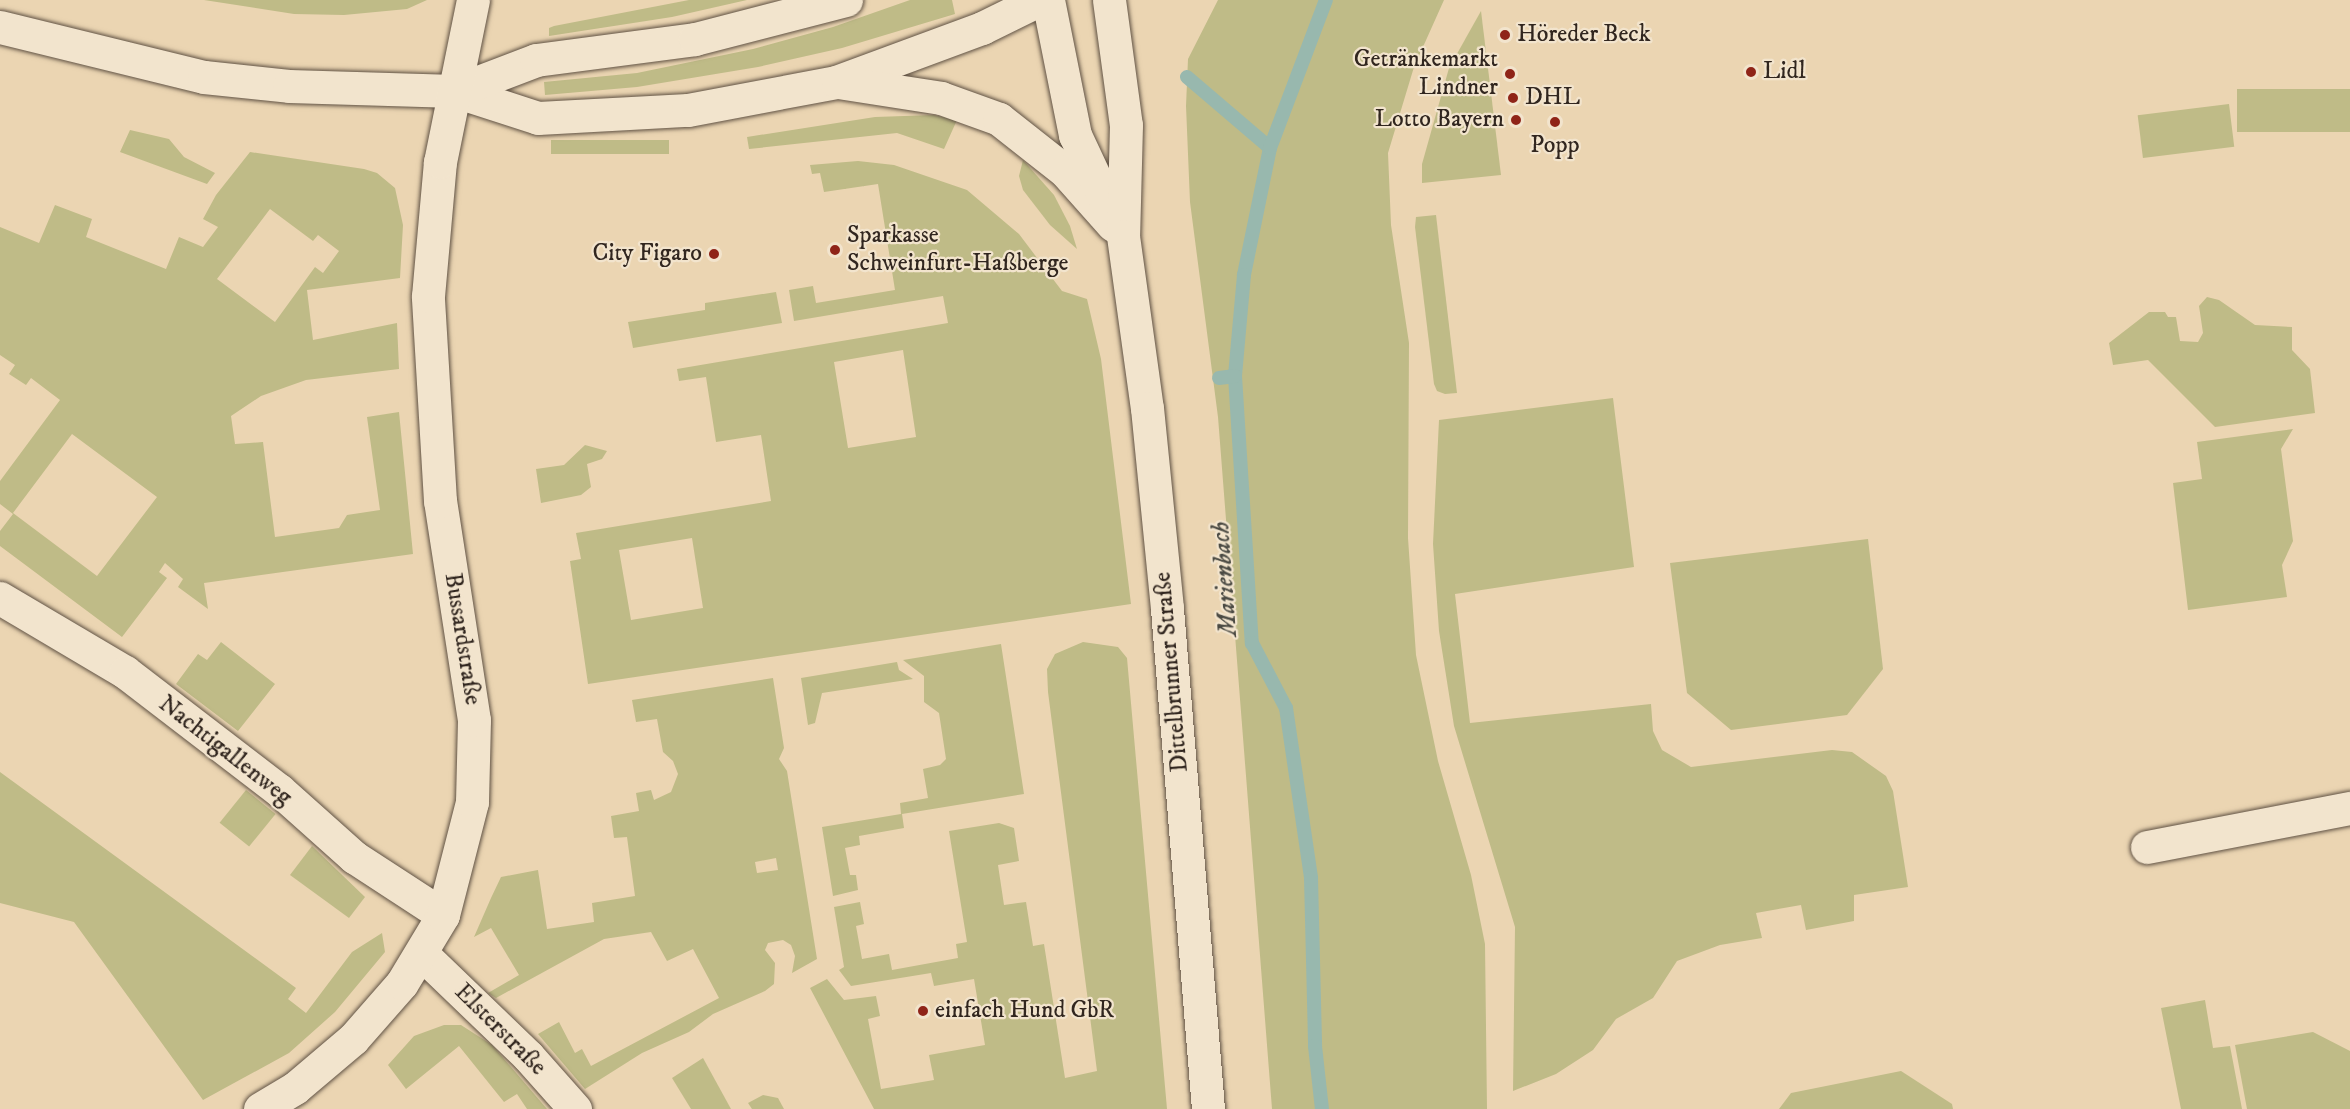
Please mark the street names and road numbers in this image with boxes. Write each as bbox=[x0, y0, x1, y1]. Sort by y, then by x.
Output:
street label: Bussardstraße bbox=[437, 571, 487, 707]
street label: Dittelbrunner Straße bbox=[1149, 571, 1195, 773]
street label: Nachtigallenweg bbox=[153, 690, 297, 812]
street label: Elsterstraße bbox=[448, 978, 552, 1082]

